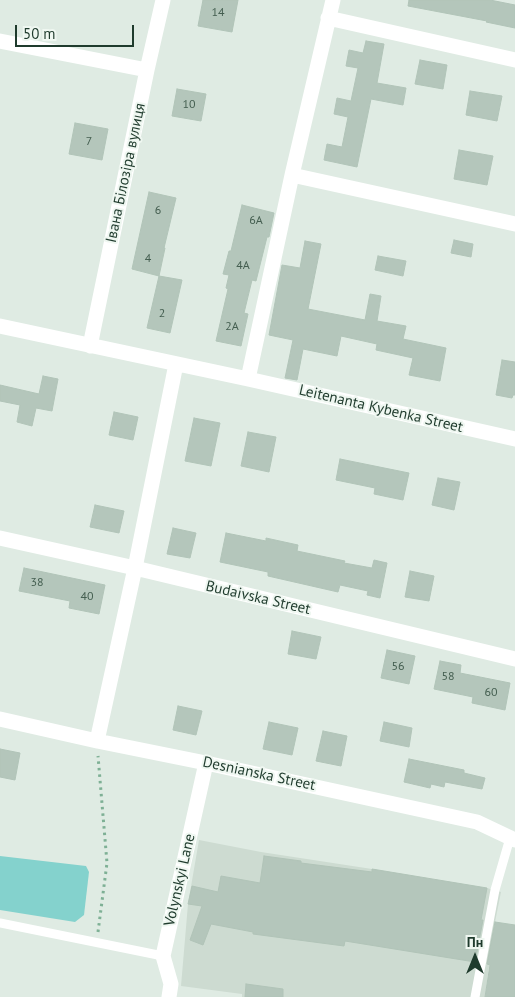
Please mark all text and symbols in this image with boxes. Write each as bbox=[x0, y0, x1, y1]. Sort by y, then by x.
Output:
house number: 14 bbox=[211, 6, 225, 20]
scale bar bbox=[18, 15, 136, 47]
text: 50 m bbox=[23, 24, 56, 43]
house number: 10 bbox=[182, 98, 196, 112]
street label: Івана Білозіра вулиця bbox=[102, 102, 150, 244]
house number: 7 bbox=[86, 135, 92, 149]
house number: 6 bbox=[155, 204, 161, 218]
house number: 6А bbox=[249, 214, 263, 228]
house number: 4 bbox=[145, 252, 151, 266]
house number: 4А bbox=[236, 259, 250, 273]
house number: 2 bbox=[159, 307, 165, 321]
house number: 2А bbox=[225, 320, 239, 334]
street label: Leitenanta Kybenka Street bbox=[297, 381, 465, 437]
house number: 38 bbox=[30, 576, 44, 590]
street label: Budaivska Street bbox=[204, 577, 312, 619]
house number: 40 bbox=[80, 590, 94, 604]
house number: 56 bbox=[391, 660, 405, 674]
house number: 58 bbox=[441, 670, 455, 684]
house number: 60 bbox=[484, 686, 498, 700]
street label: Desnianska Street bbox=[201, 753, 317, 795]
street label: Volynskyi Lane bbox=[161, 832, 199, 928]
north arrow bbox=[450, 932, 500, 982]
text: Пн bbox=[467, 933, 483, 951]

